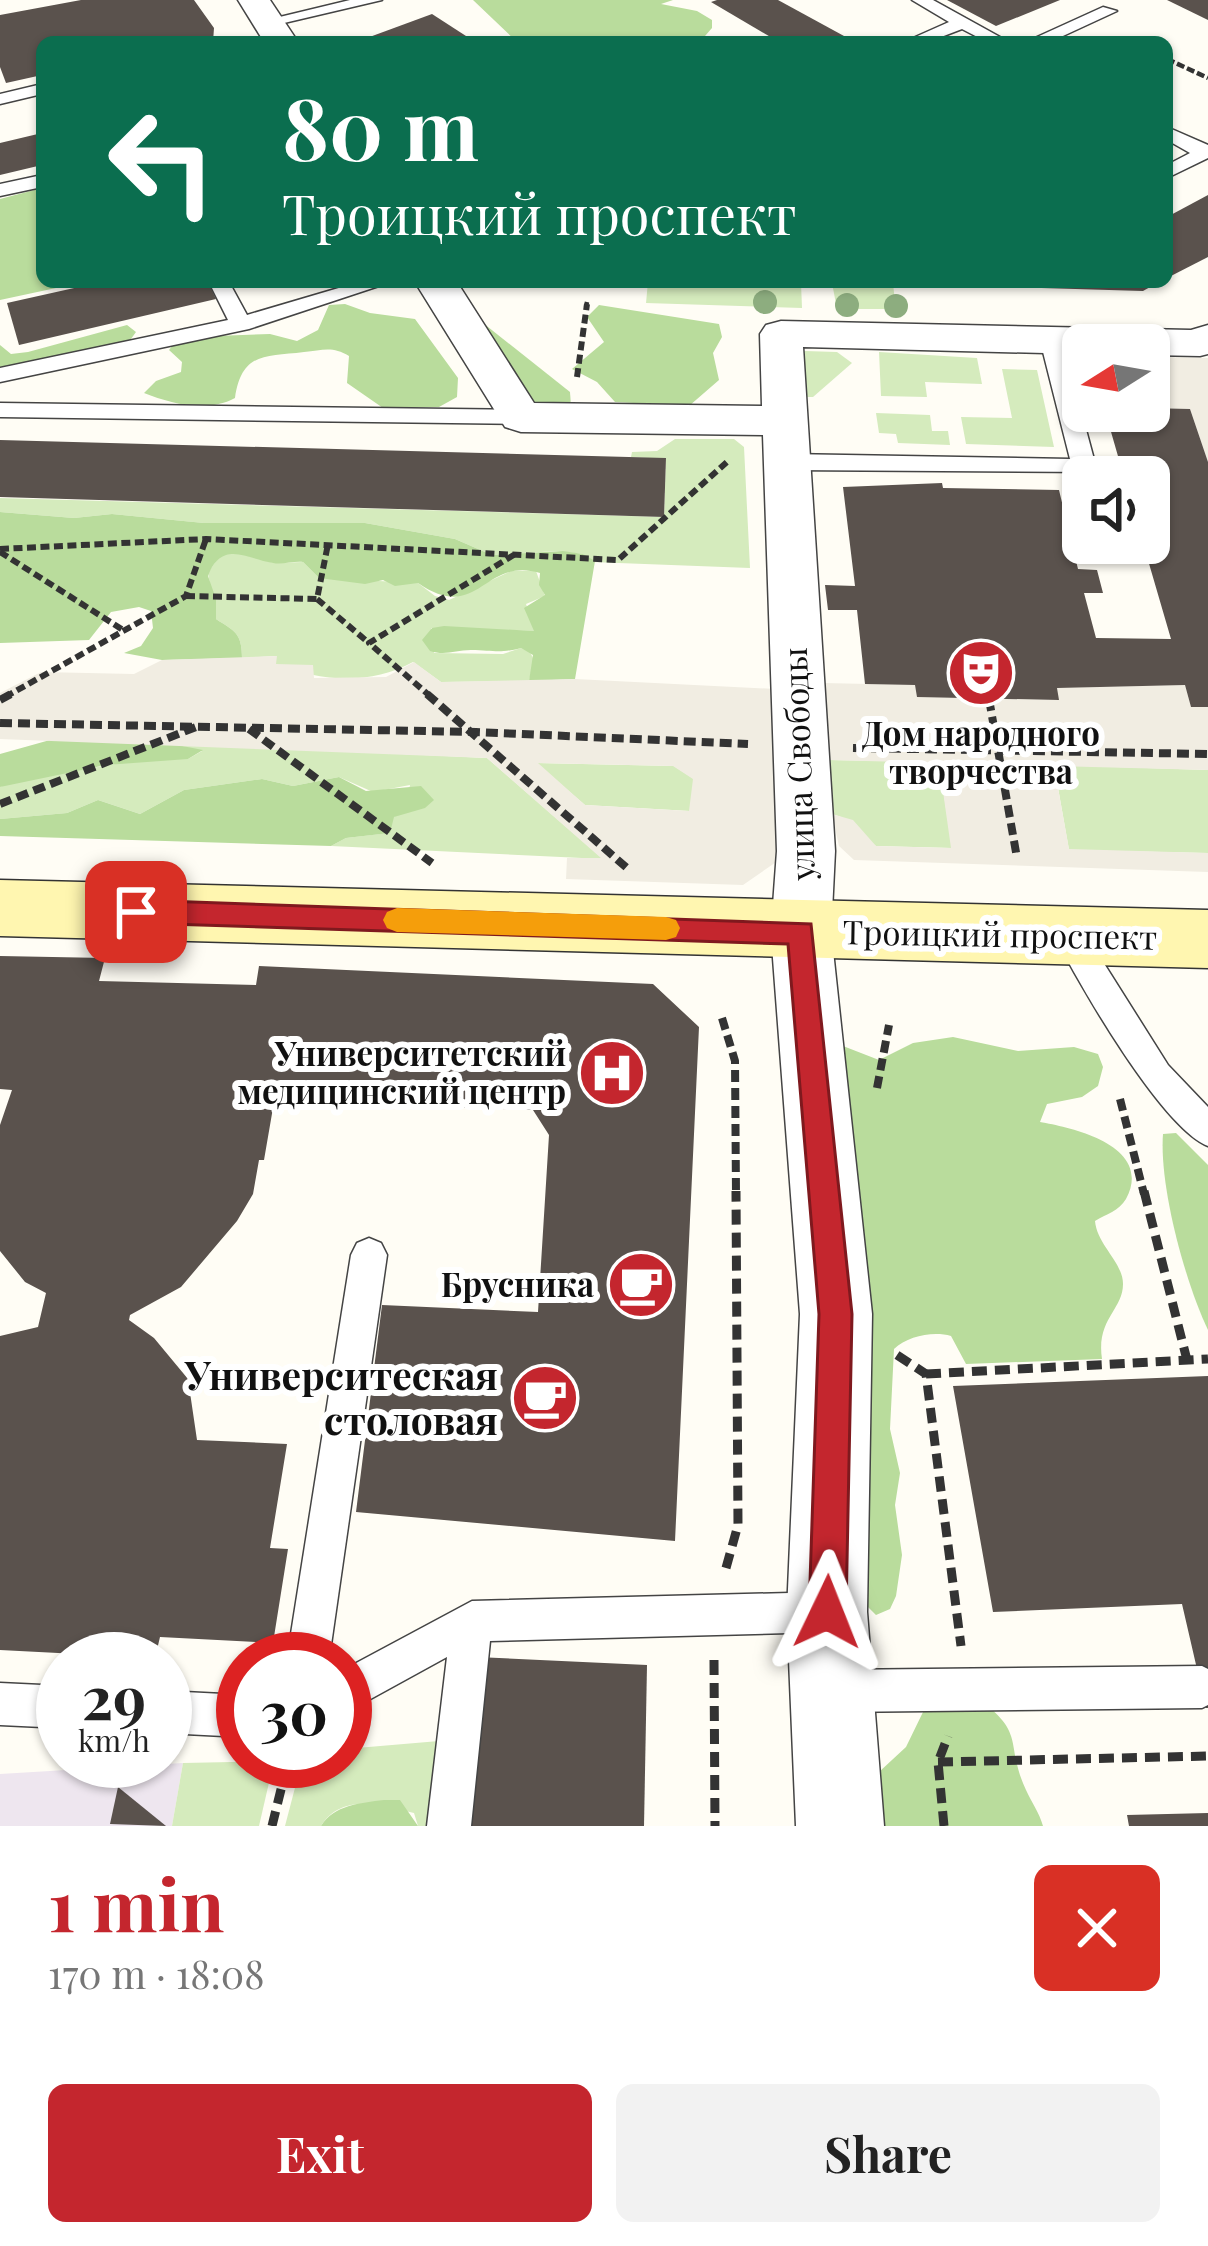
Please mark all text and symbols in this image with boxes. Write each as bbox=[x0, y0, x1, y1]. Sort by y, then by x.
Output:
text: 80 m bbox=[282, 70, 479, 182]
icon: left bbox=[84, 84, 240, 240]
text: Троицкий проспект bbox=[282, 177, 797, 249]
north arrow bbox=[1062, 324, 1170, 432]
map controls bbox=[1062, 324, 1170, 564]
button: sound bbox=[1062, 456, 1170, 564]
theatre icon: Дом народного творчества bbox=[946, 638, 1016, 708]
street label: улица Свободы bbox=[771, 647, 823, 882]
place label: Дом народного творчества bbox=[862, 710, 1100, 792]
pin bbox=[85, 861, 187, 963]
icon: arrive bbox=[103, 879, 169, 945]
street label: Троицкий проспект bbox=[842, 908, 1158, 958]
place label: Университетский медицинский центр bbox=[237, 1030, 566, 1112]
hospital icon: Университетский медицинский центр bbox=[577, 1038, 647, 1108]
cafe icon: Брусника bbox=[606, 1250, 676, 1320]
place label: Брусника bbox=[441, 1261, 594, 1305]
place label: Университеская столовая bbox=[184, 1348, 498, 1445]
cafe icon: Университеская столовая bbox=[510, 1363, 580, 1433]
position arrow bbox=[764, 1549, 890, 1675]
speed limit sign: 30 bbox=[216, 1632, 372, 1788]
text: 29 bbox=[82, 1655, 146, 1735]
text: km/h bbox=[78, 1720, 150, 1760]
text: 1 min bbox=[48, 1854, 224, 1950]
button: close bbox=[1034, 1865, 1160, 1991]
text: 170 m · 18:08 bbox=[48, 1947, 265, 1999]
button: Exit bbox=[48, 2084, 592, 2222]
button: Share bbox=[616, 2084, 1160, 2222]

